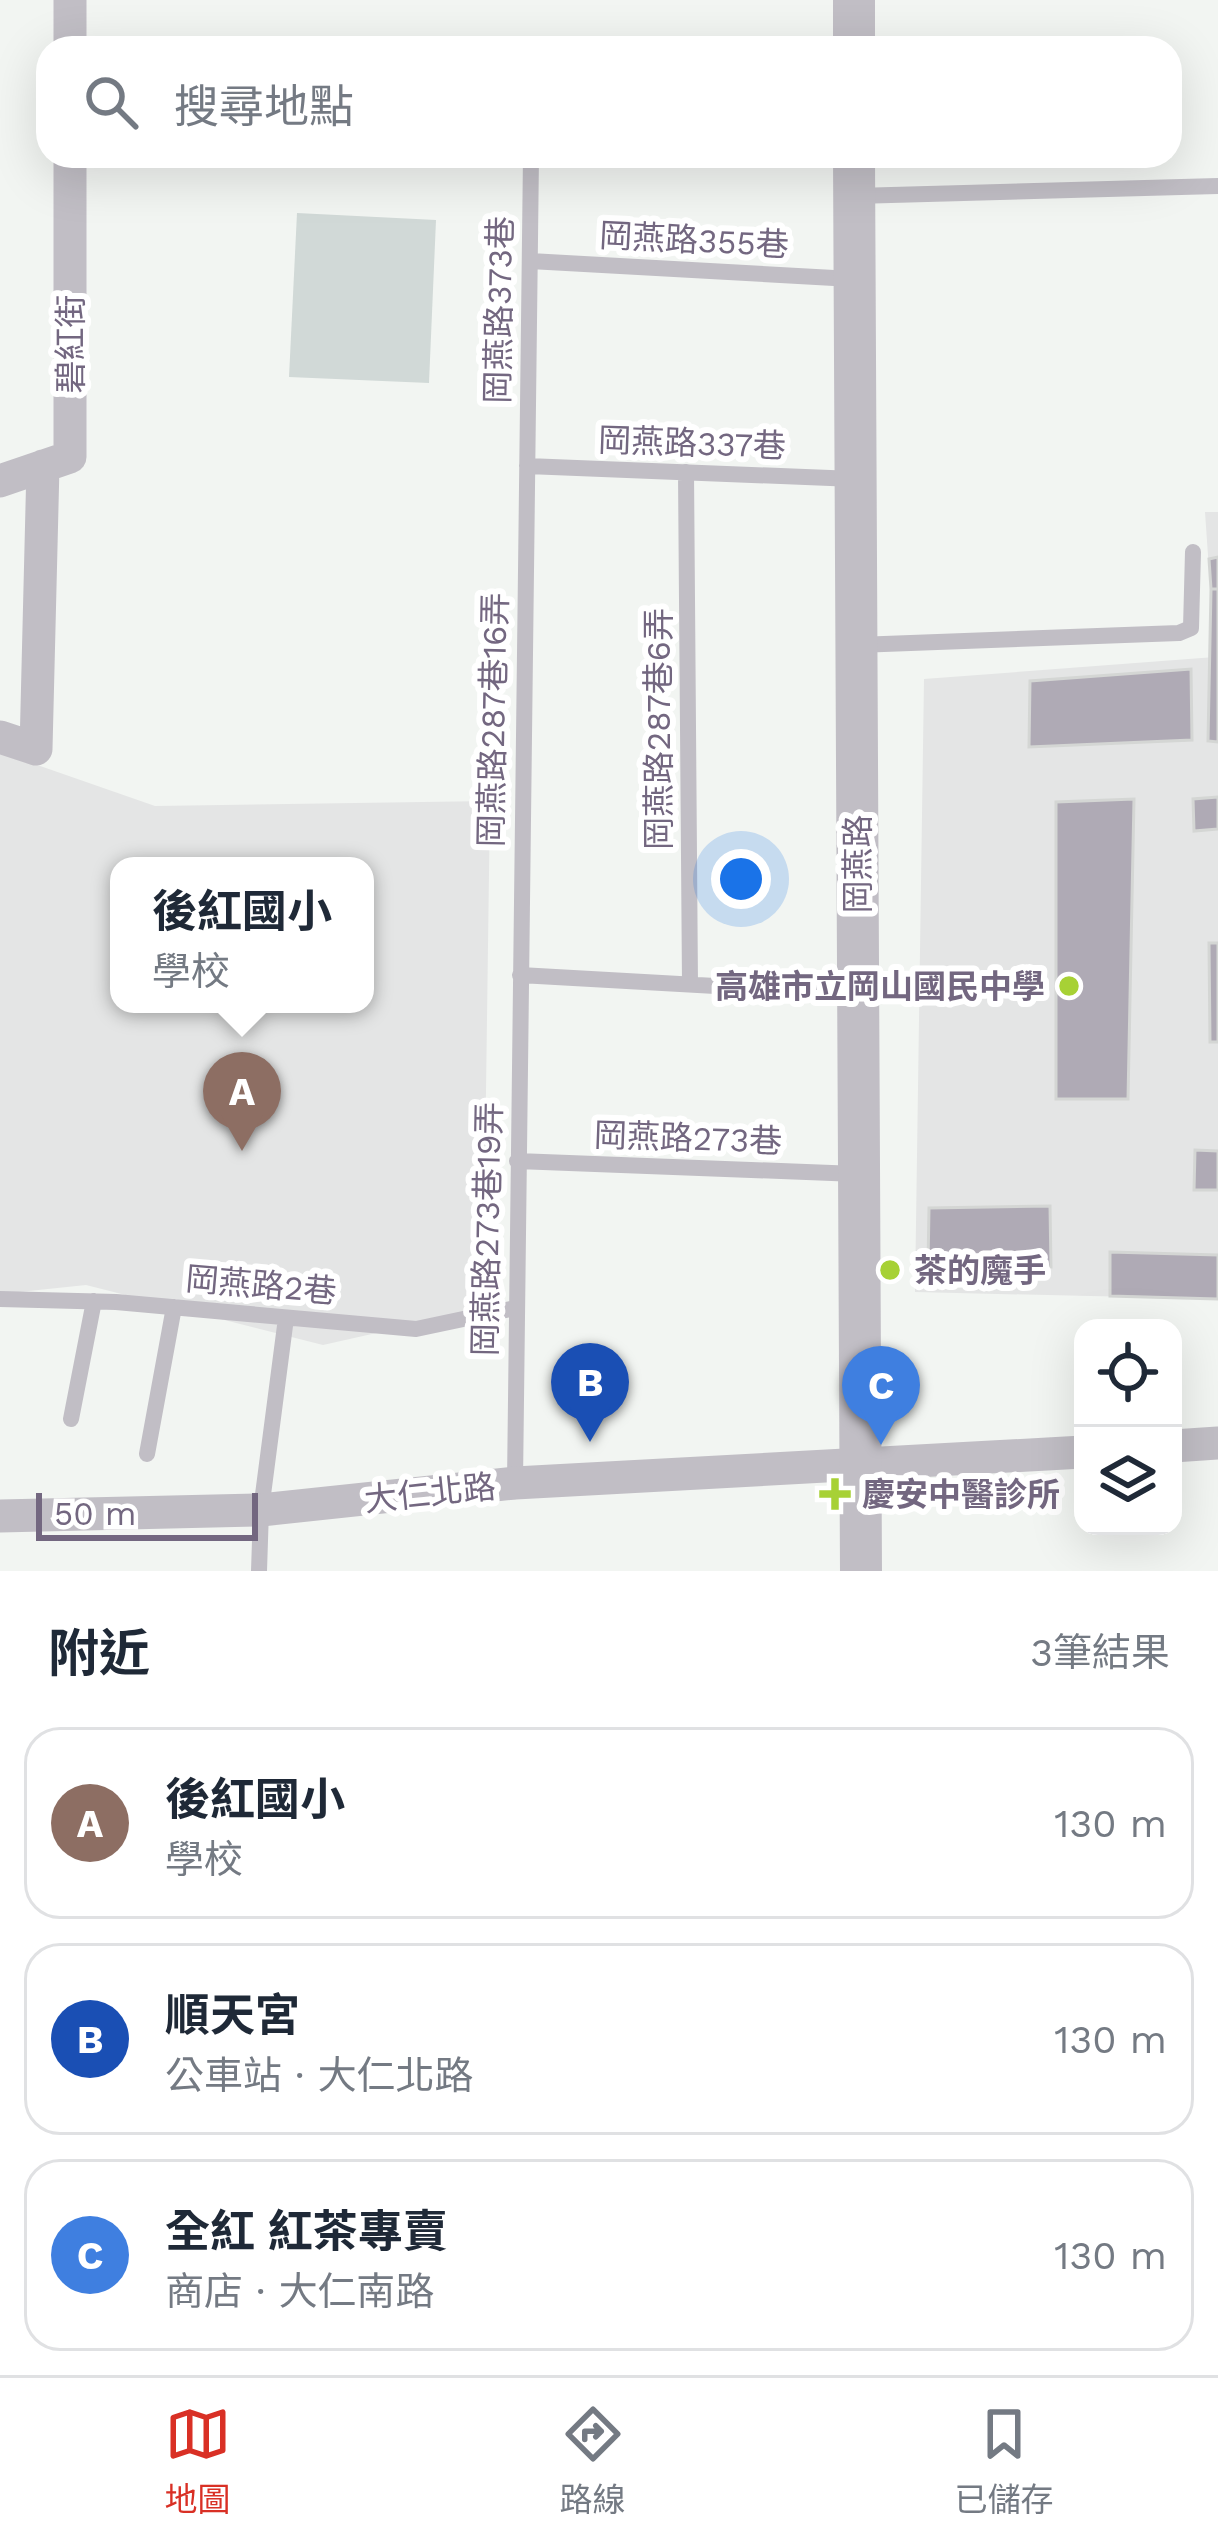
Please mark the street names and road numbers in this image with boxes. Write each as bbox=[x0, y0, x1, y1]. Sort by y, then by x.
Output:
street label: 岡燕路373巷 bbox=[478, 216, 520, 404]
street label: 岡燕路355巷 bbox=[598, 216, 790, 264]
street label: 碧紅街 bbox=[51, 295, 90, 394]
street label: 岡燕路337巷 bbox=[598, 420, 786, 466]
street label: 岡燕路287巷16弄 bbox=[471, 592, 515, 848]
street label: 岡燕路287巷6弄 bbox=[639, 608, 678, 850]
street label: 岡燕路 bbox=[838, 815, 877, 914]
street label: 岡燕路273巷19弄 bbox=[465, 1101, 509, 1357]
street label: 岡燕路273巷 bbox=[593, 1115, 783, 1161]
street label: 岡燕路2巷 bbox=[184, 1259, 338, 1311]
street label: 大仁北路 bbox=[362, 1467, 498, 1519]

